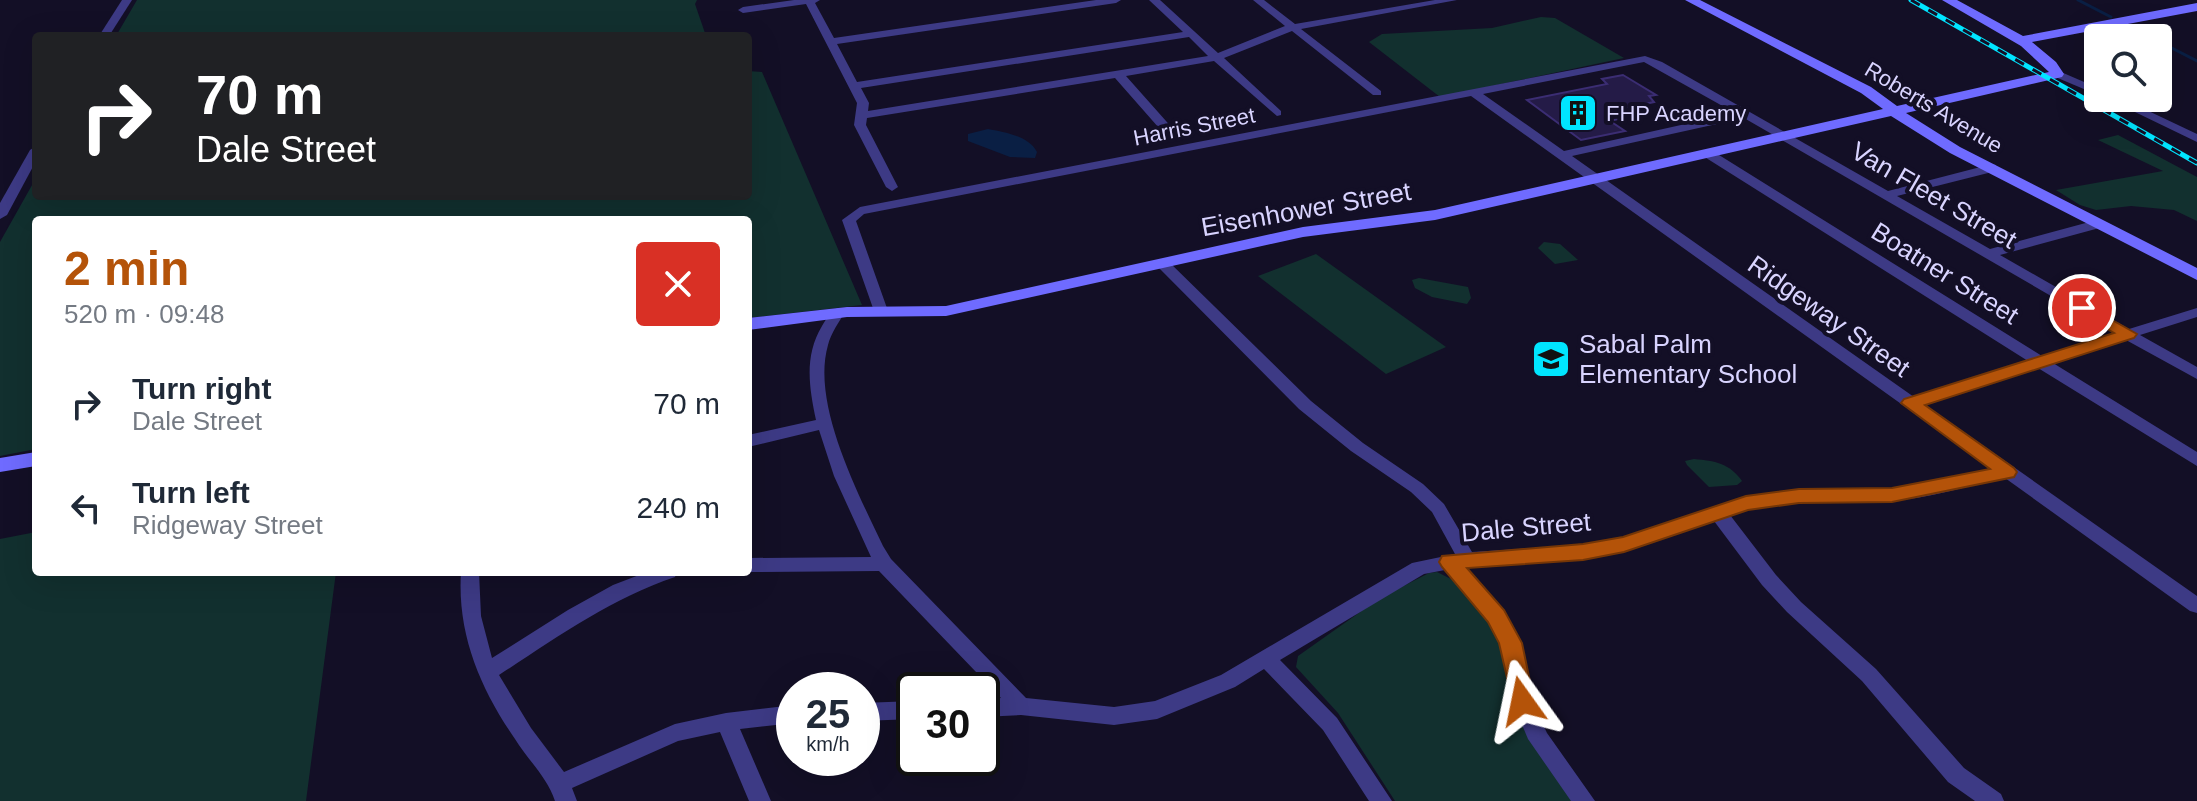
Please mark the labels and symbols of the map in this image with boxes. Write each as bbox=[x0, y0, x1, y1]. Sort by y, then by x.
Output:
street label: Roberts Avenue bbox=[1860, 57, 2007, 158]
building icon: FHP Academy bbox=[1557, 92, 1599, 134]
place label: FHP Academy bbox=[1606, 101, 1746, 126]
street label: Harris Street bbox=[1131, 102, 1257, 151]
street label: Van Fleet Street bbox=[1846, 136, 2023, 255]
street label: Eisenhower Street bbox=[1199, 176, 1414, 242]
street label: Boatner Street bbox=[1866, 216, 2025, 331]
street label: Ridgeway Street bbox=[1742, 249, 1916, 383]
pin bbox=[2048, 274, 2116, 342]
place label: Sabal Palm Elementary School bbox=[1579, 329, 1797, 389]
school or university icon: Sabal Palm Elementary School bbox=[1530, 338, 1572, 380]
street label: Dale Street bbox=[1460, 506, 1593, 548]
position arrow bbox=[1480, 659, 1564, 743]
speed limit sign: 30 bbox=[896, 672, 1000, 776]

